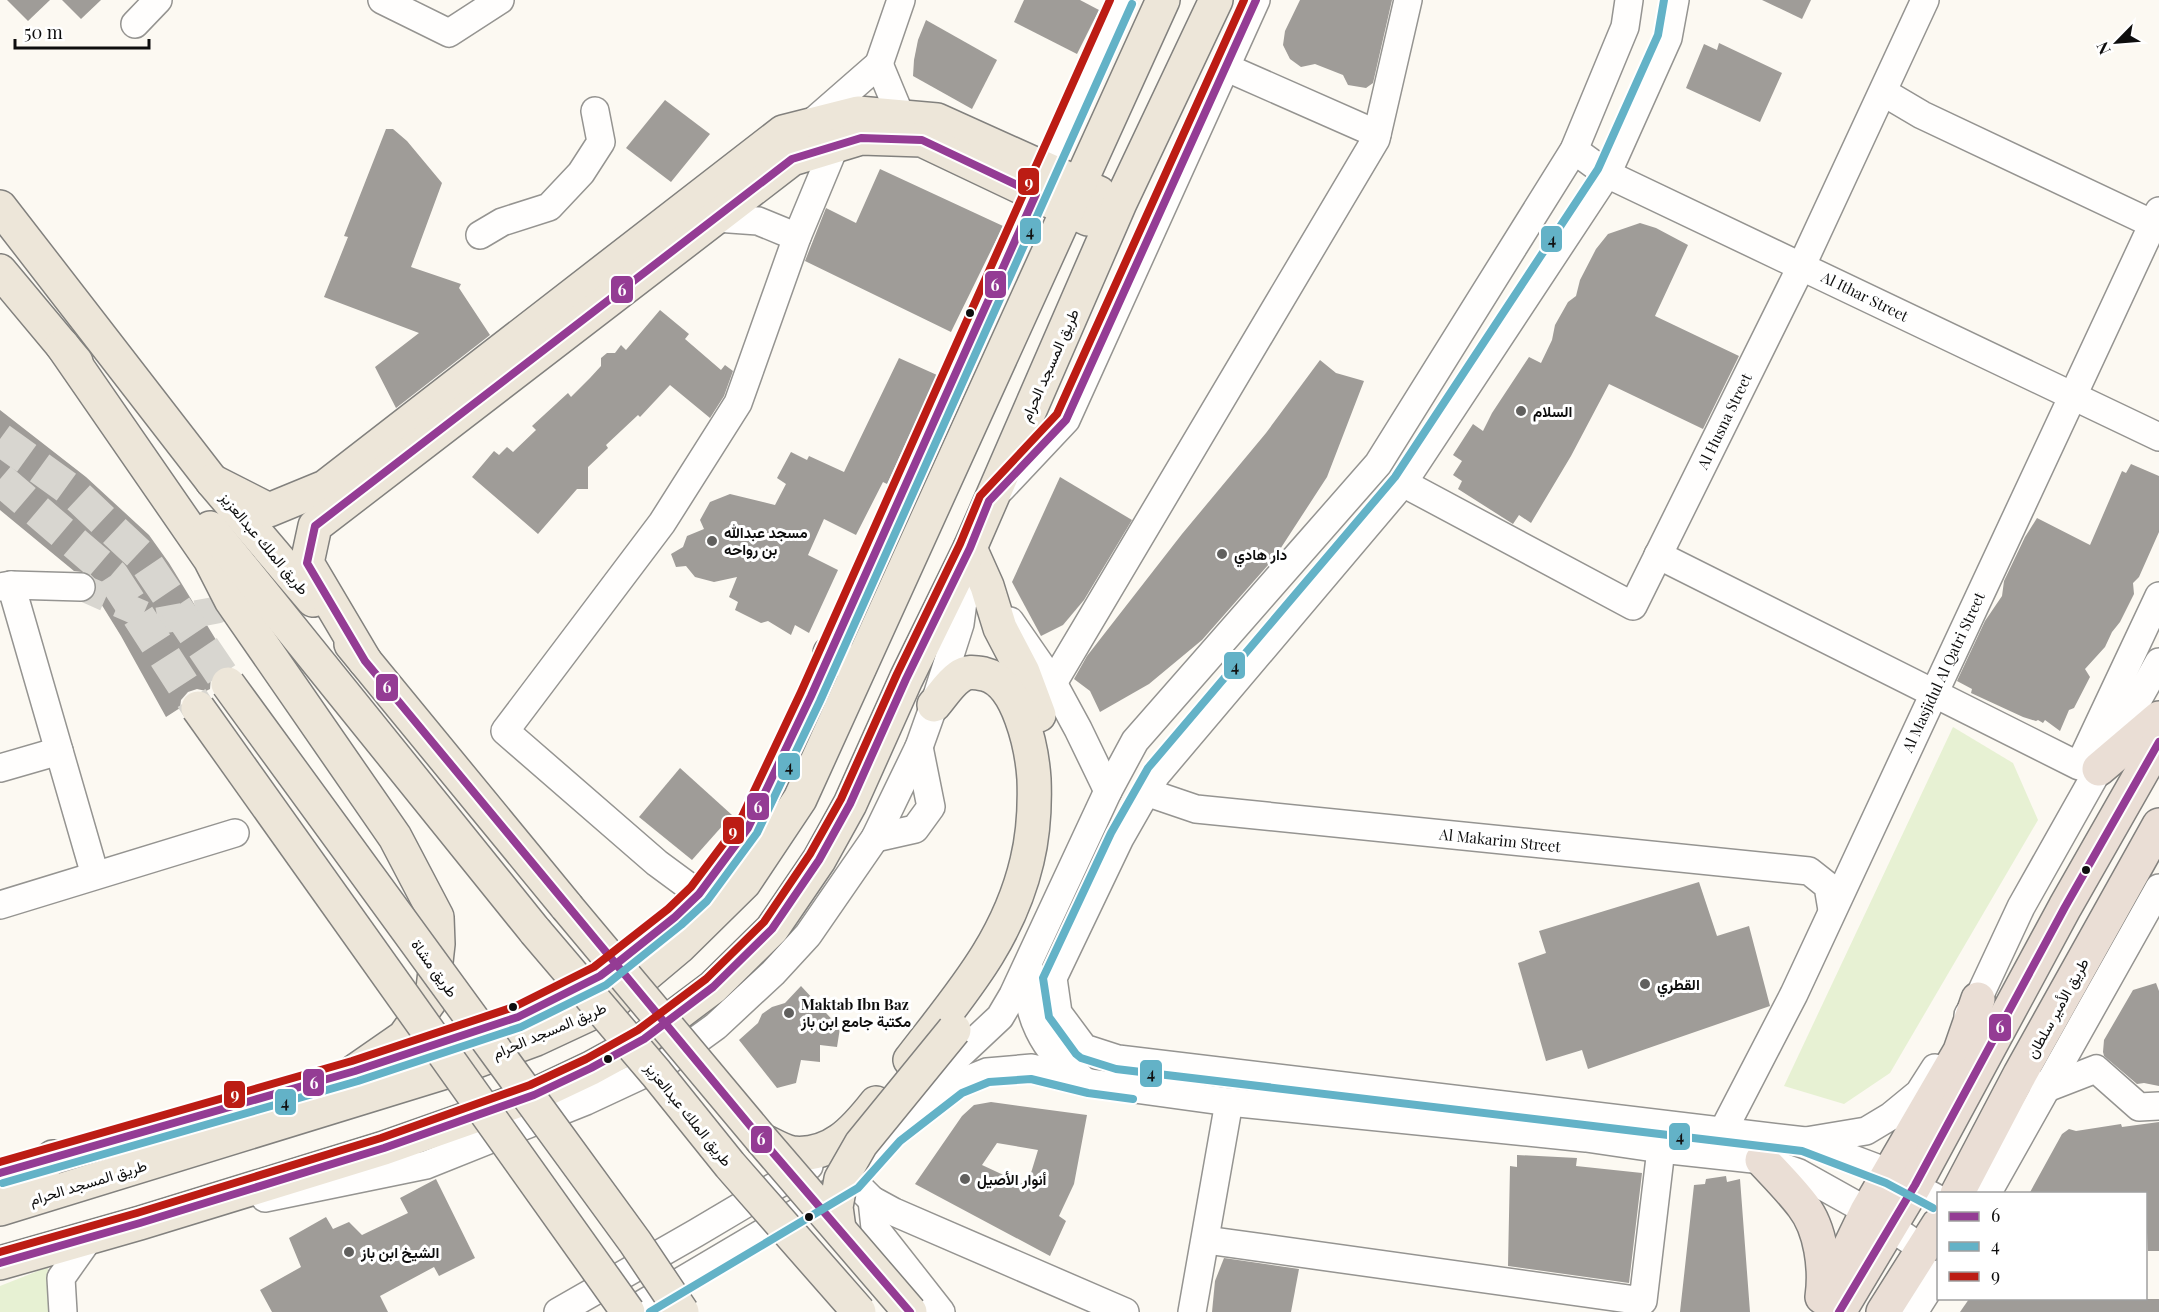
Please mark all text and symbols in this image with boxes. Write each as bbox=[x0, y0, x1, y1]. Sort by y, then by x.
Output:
scale bar bbox=[15, 12, 148, 50]
north arrow bbox=[2087, 12, 2147, 72]
text: 50 m bbox=[24, 20, 63, 44]
text: N bbox=[2091, 38, 2115, 58]
line badge: 9 bbox=[1017, 167, 1040, 196]
text: 9 bbox=[1025, 171, 1034, 192]
line badge: 4 bbox=[1019, 217, 1042, 245]
text: 4 bbox=[1026, 220, 1034, 241]
line badge: 4 bbox=[1540, 225, 1563, 253]
text: 4 bbox=[1548, 228, 1556, 249]
street label: Al Ithar Street bbox=[1817, 266, 1912, 326]
line badge: 6 bbox=[984, 270, 1007, 299]
text: 6 bbox=[991, 274, 1000, 295]
line badge: 6 bbox=[610, 275, 634, 304]
text: 6 bbox=[618, 279, 627, 300]
street label: طريق المسجد الحرام bbox=[1015, 305, 1084, 425]
unlabelled marker bbox=[964, 307, 976, 319]
street label: Al Husna Street bbox=[1692, 369, 1756, 473]
place label: السلام bbox=[1533, 401, 1572, 422]
marker: السلام bbox=[1514, 404, 1528, 418]
street label: طريق الملك عبدالعزيز bbox=[215, 487, 314, 599]
place label: مسجد عبدالله بن رواحه bbox=[724, 522, 808, 559]
marker: مسجد عبدالله بن رواحه bbox=[705, 534, 719, 548]
place label: دار هادي bbox=[1234, 544, 1287, 568]
marker: دار هادي bbox=[1215, 547, 1229, 561]
street label: Al Masjidul Al Qatri Street bbox=[1897, 588, 1989, 756]
line badge: 4 bbox=[1223, 651, 1246, 680]
text: 4 bbox=[1231, 655, 1239, 676]
line badge: 6 bbox=[375, 673, 399, 702]
text: 6 bbox=[383, 676, 392, 697]
line badge: 4 bbox=[777, 752, 801, 781]
text: 4 bbox=[785, 755, 793, 776]
line badge: 6 bbox=[746, 792, 770, 821]
text: 6 bbox=[754, 796, 763, 817]
line badge: 9 bbox=[722, 816, 745, 845]
text: 9 bbox=[729, 820, 738, 841]
street label: Al Makarim Street bbox=[1437, 824, 1562, 856]
unlabelled marker bbox=[2080, 864, 2092, 876]
street label: طريق مشاة bbox=[406, 935, 463, 1002]
street label: طريق الأمير سلطان bbox=[2021, 954, 2094, 1062]
place label: القطري bbox=[1657, 974, 1700, 998]
marker: القطري bbox=[1638, 977, 1652, 991]
place label: Maktab Ibn Baz مكتبة جامع ابن باز bbox=[800, 994, 911, 1032]
street label: طريق المسجد الحرام bbox=[489, 997, 610, 1064]
unlabelled marker bbox=[507, 1001, 519, 1013]
marker: Maktab Ibn Baz مكتبة جامع ابن باز bbox=[782, 1006, 796, 1020]
line badge: 6 bbox=[1988, 1013, 2012, 1042]
text: 6 bbox=[1996, 1016, 2005, 1037]
unlabelled marker bbox=[602, 1053, 614, 1065]
street label: طريق الملك عبدالعزيز bbox=[639, 1057, 737, 1171]
line badge: 4 bbox=[1139, 1059, 1163, 1088]
text: 4 bbox=[1147, 1062, 1155, 1083]
line badge: 6 bbox=[302, 1068, 325, 1097]
text: 6 bbox=[310, 1072, 319, 1093]
line badge: 9 bbox=[223, 1080, 246, 1109]
text: 9 bbox=[231, 1083, 240, 1104]
line badge: 4 bbox=[274, 1088, 297, 1116]
text: 4 bbox=[281, 1091, 289, 1112]
line badge: 4 bbox=[1668, 1122, 1691, 1151]
line badge: 6 bbox=[750, 1125, 773, 1154]
text: 4 bbox=[1676, 1125, 1684, 1146]
text: 6 bbox=[757, 1128, 766, 1149]
street label: طريق المسجد الحرام bbox=[27, 1155, 150, 1210]
place label: أنوار الأصيل bbox=[977, 1169, 1047, 1189]
marker: أنوار الأصيل bbox=[958, 1172, 972, 1186]
legend bbox=[1937, 1192, 2147, 1300]
text: 6 bbox=[1991, 1203, 2000, 1227]
unlabelled marker bbox=[803, 1211, 815, 1223]
text: 4 bbox=[1991, 1233, 2000, 1257]
place label: الشيخ ابن باز bbox=[360, 1242, 439, 1263]
marker: الشيخ ابن باز bbox=[342, 1245, 356, 1259]
text: 9 bbox=[1991, 1263, 2000, 1287]

